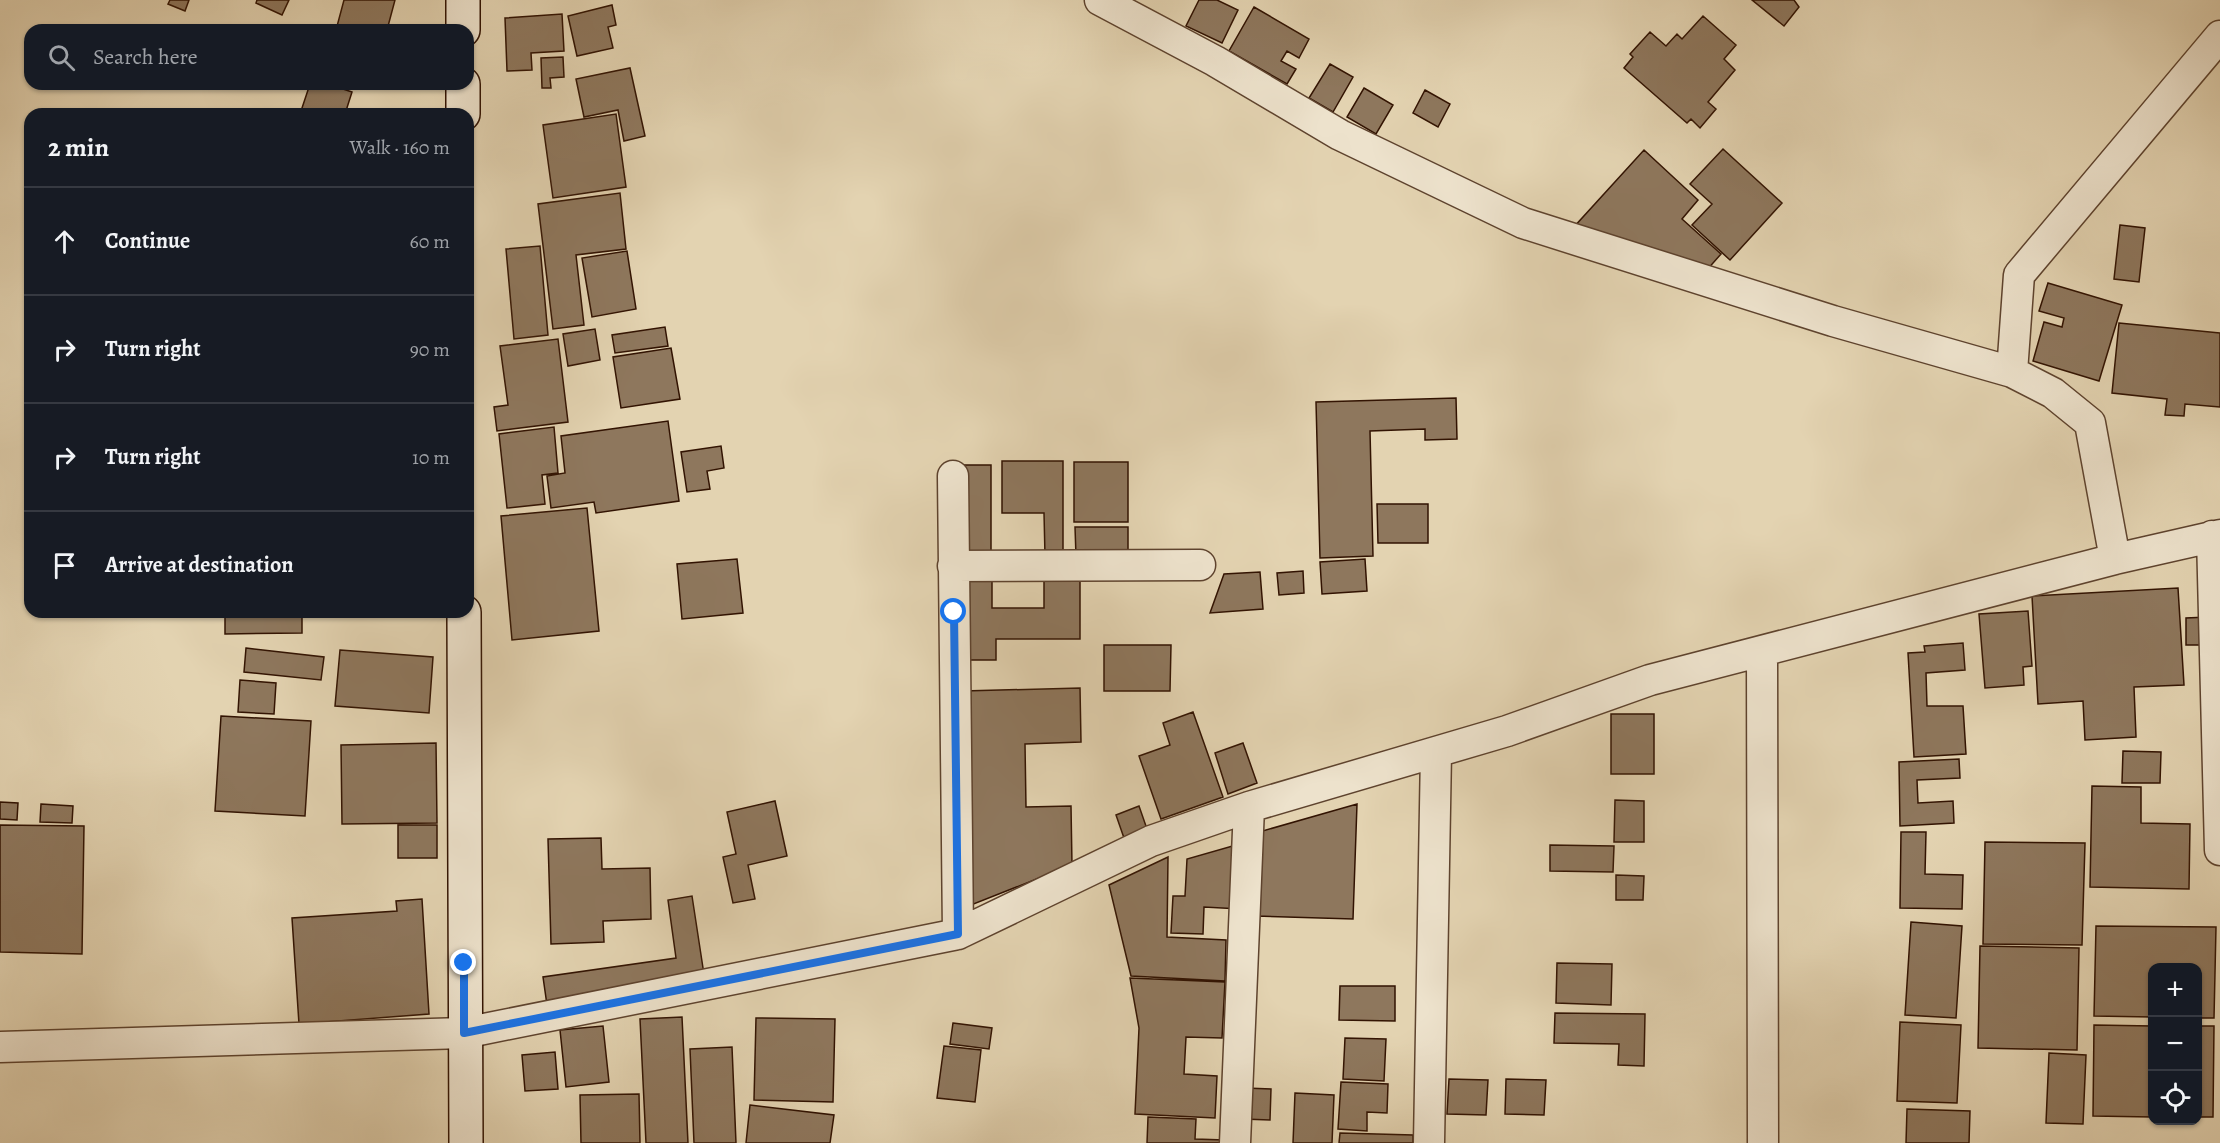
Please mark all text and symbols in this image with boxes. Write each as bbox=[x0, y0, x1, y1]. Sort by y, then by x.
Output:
search box bbox=[24, 24, 474, 90]
icon: search bbox=[45, 41, 78, 74]
text: Search here bbox=[93, 42, 198, 72]
text: 2 min bbox=[48, 130, 109, 165]
text: Walk · 160 m bbox=[350, 134, 450, 161]
icon: ahead bbox=[48, 225, 81, 258]
text: Continue bbox=[105, 226, 190, 256]
text: 60 m bbox=[410, 228, 450, 255]
icon: right bbox=[48, 333, 81, 366]
text: Turn right bbox=[105, 334, 201, 364]
text: 90 m bbox=[410, 336, 450, 363]
icon: right bbox=[48, 441, 81, 474]
text: Turn right bbox=[105, 442, 201, 472]
text: 10 m bbox=[412, 444, 450, 471]
icon: arrive bbox=[48, 549, 81, 582]
text: Arrive at destination bbox=[105, 550, 294, 580]
route start bbox=[940, 598, 966, 624]
route end bbox=[450, 949, 476, 975]
map controls bbox=[2148, 963, 2202, 1125]
button: + bbox=[2148, 963, 2202, 1017]
button: − bbox=[2148, 1017, 2202, 1071]
button: locate bbox=[2148, 1071, 2202, 1125]

